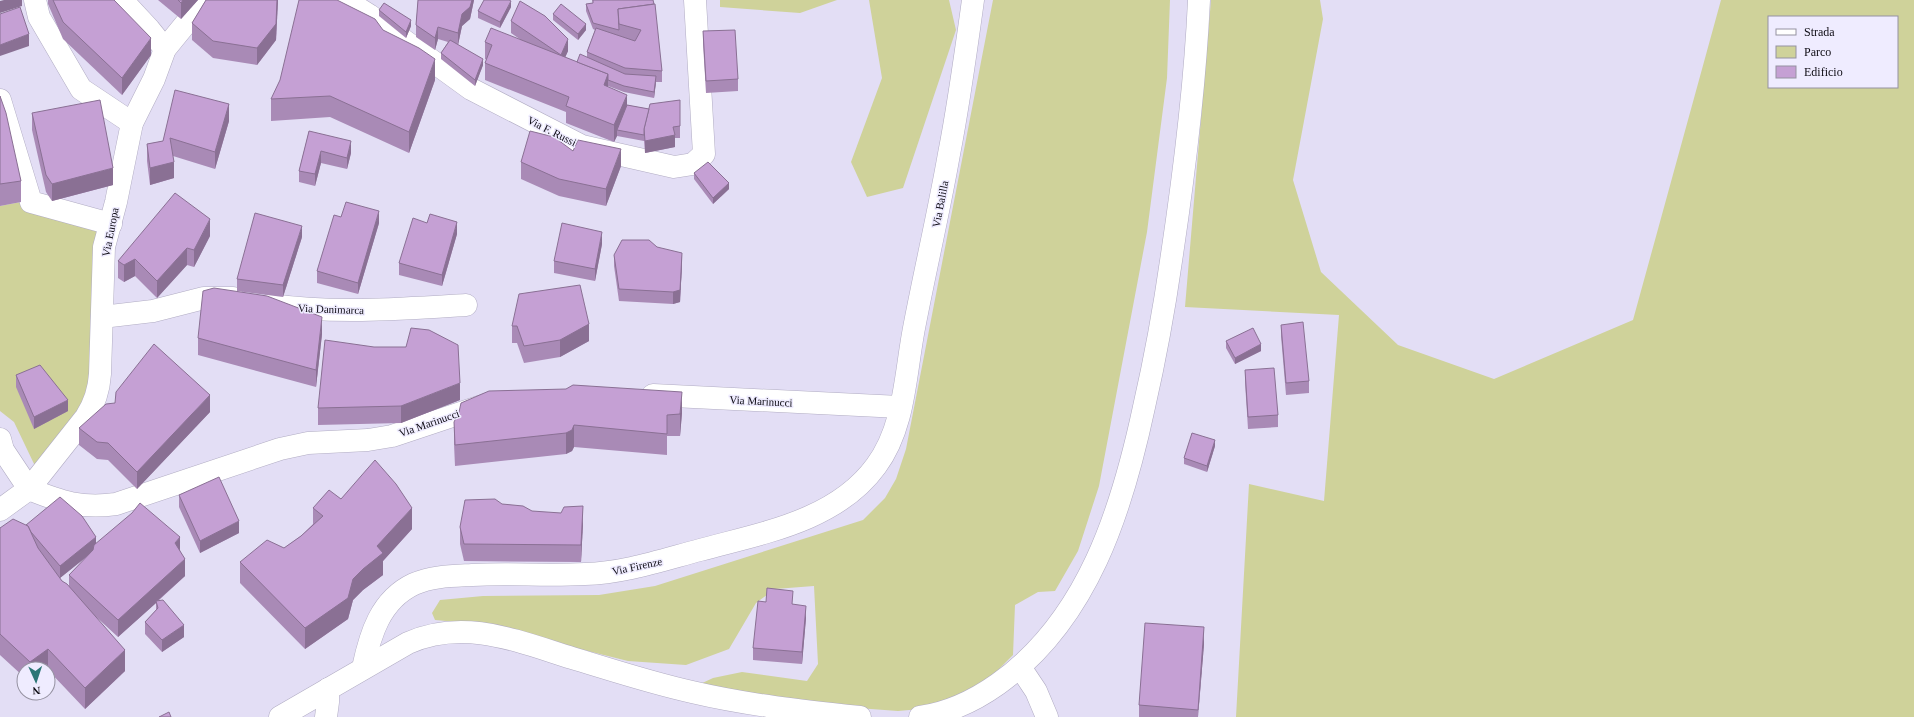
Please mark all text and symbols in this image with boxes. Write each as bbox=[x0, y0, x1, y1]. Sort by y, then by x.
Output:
legend bbox=[1768, 16, 1898, 88]
text: Strada bbox=[1804, 25, 1835, 39]
text: Parco bbox=[1804, 45, 1831, 59]
text: Edificio bbox=[1804, 65, 1843, 79]
street label: Via F. Russi bbox=[526, 114, 578, 148]
street label: Via Balilla bbox=[930, 180, 950, 228]
street label: Via Europa bbox=[99, 206, 121, 258]
street label: Via Danimarca bbox=[298, 302, 364, 316]
street label: Via Marinucci bbox=[729, 393, 793, 409]
street label: Via Marinucci bbox=[397, 407, 461, 439]
street label: Via Firenze bbox=[611, 555, 663, 577]
north arrow bbox=[16, 661, 56, 701]
text: N bbox=[32, 685, 41, 697]

